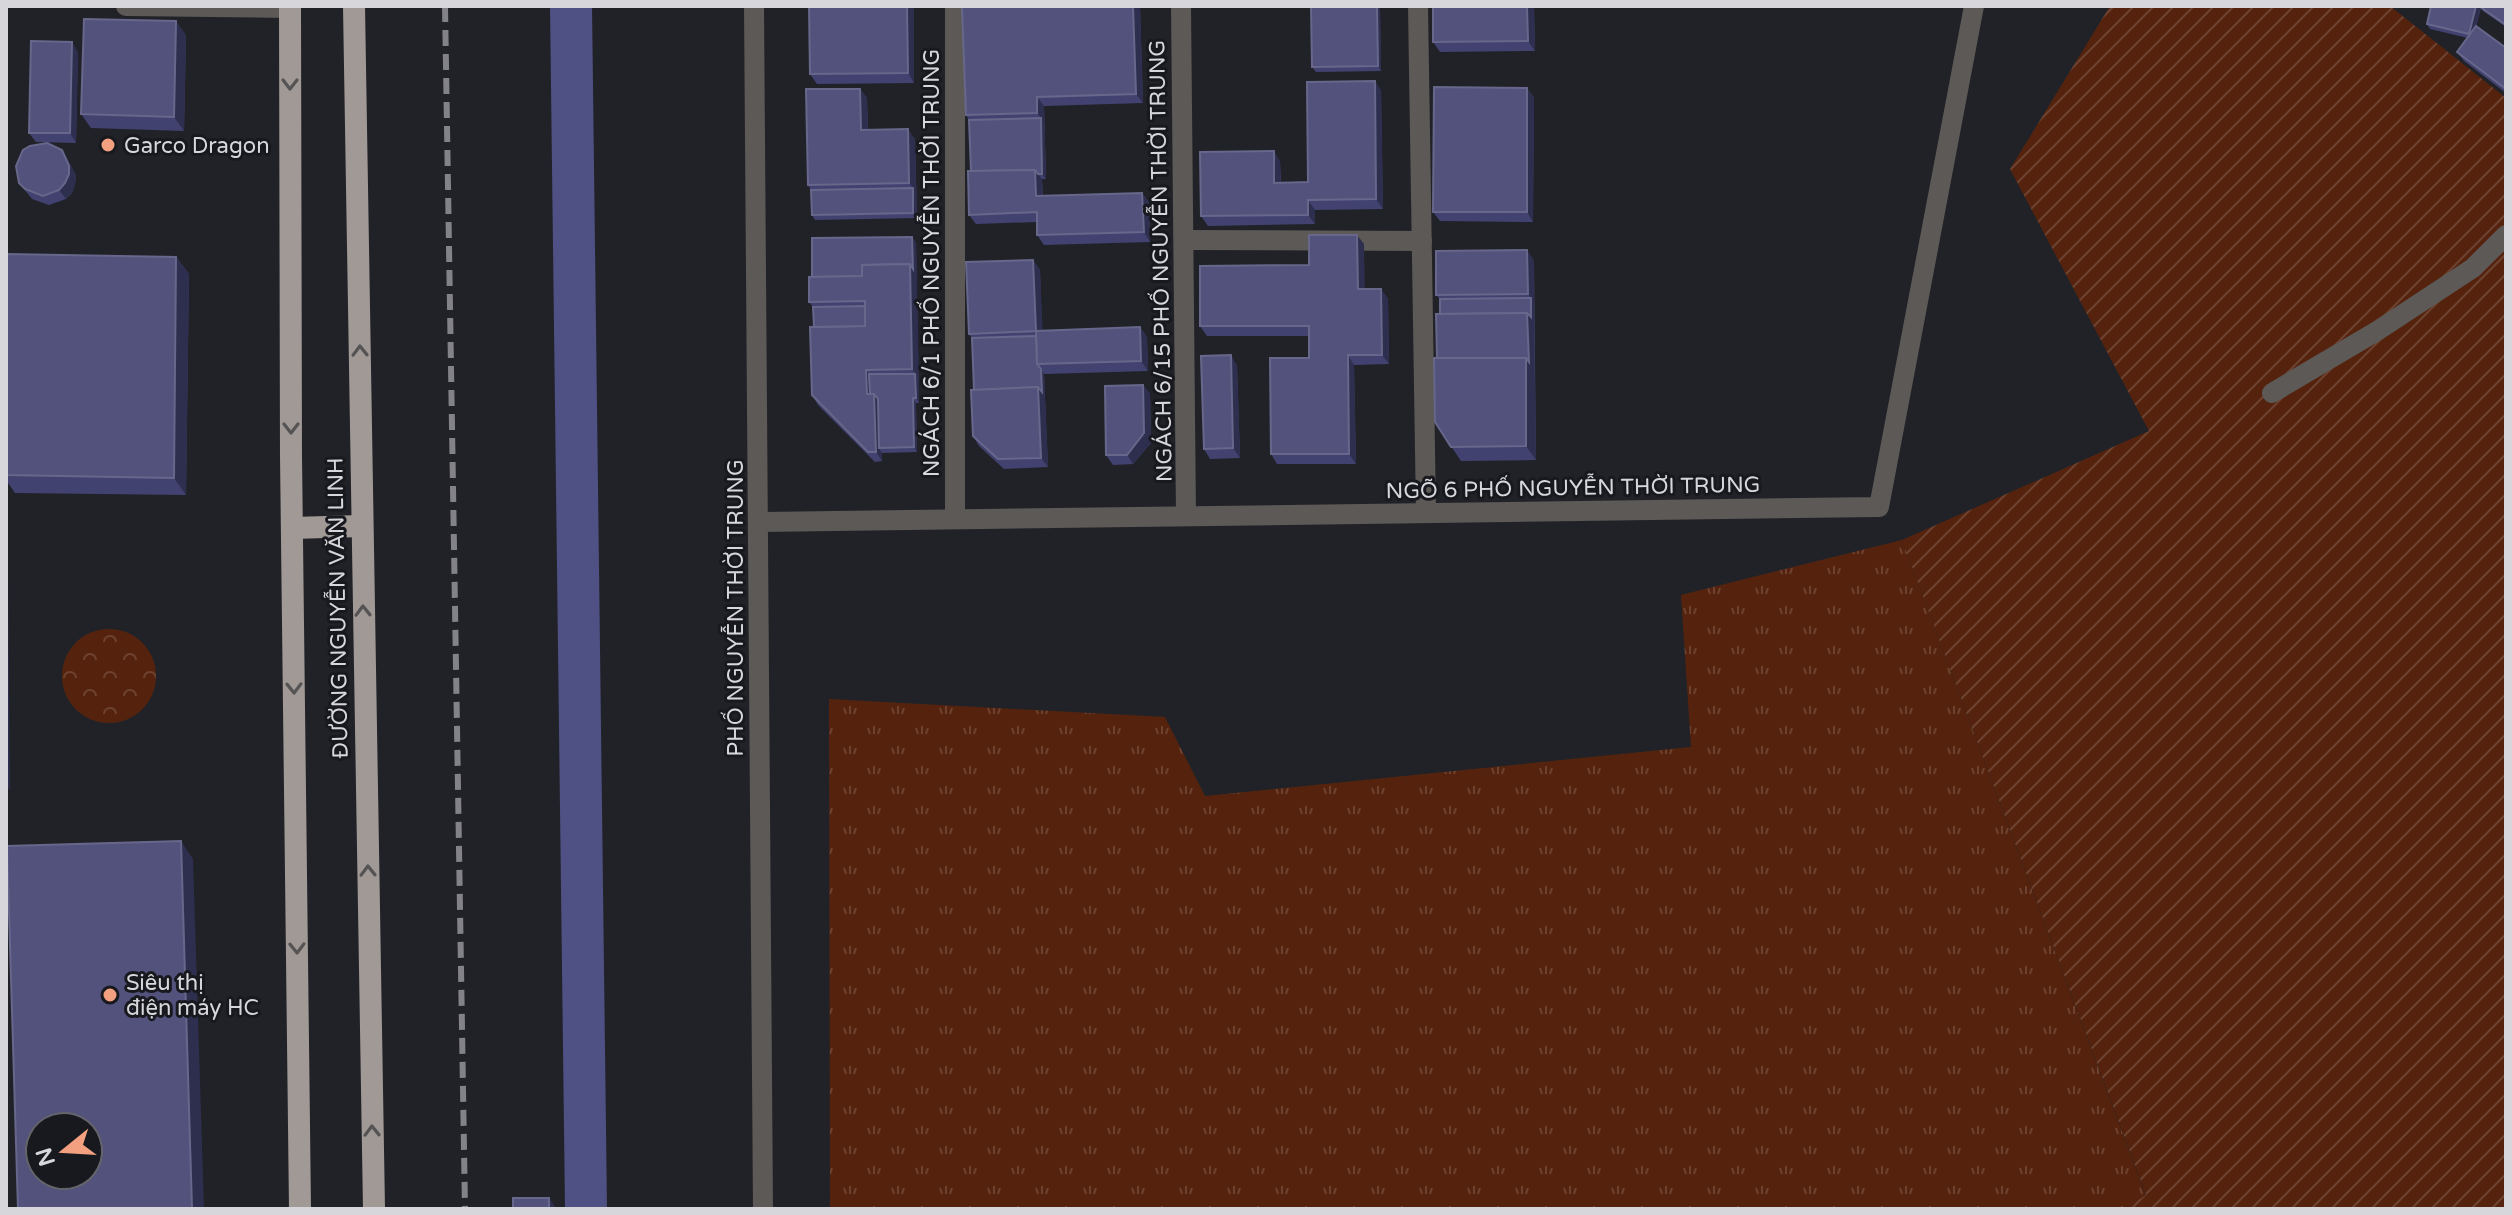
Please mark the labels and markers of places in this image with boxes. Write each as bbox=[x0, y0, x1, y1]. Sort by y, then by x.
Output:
place label: Garco Dragon bbox=[124, 133, 270, 159]
marker: Garco Dragon bbox=[99, 136, 117, 154]
place label: Siêu thị điện máy HC bbox=[126, 970, 259, 1021]
marker: Siêu thị điện máy HC bbox=[101, 986, 119, 1004]

